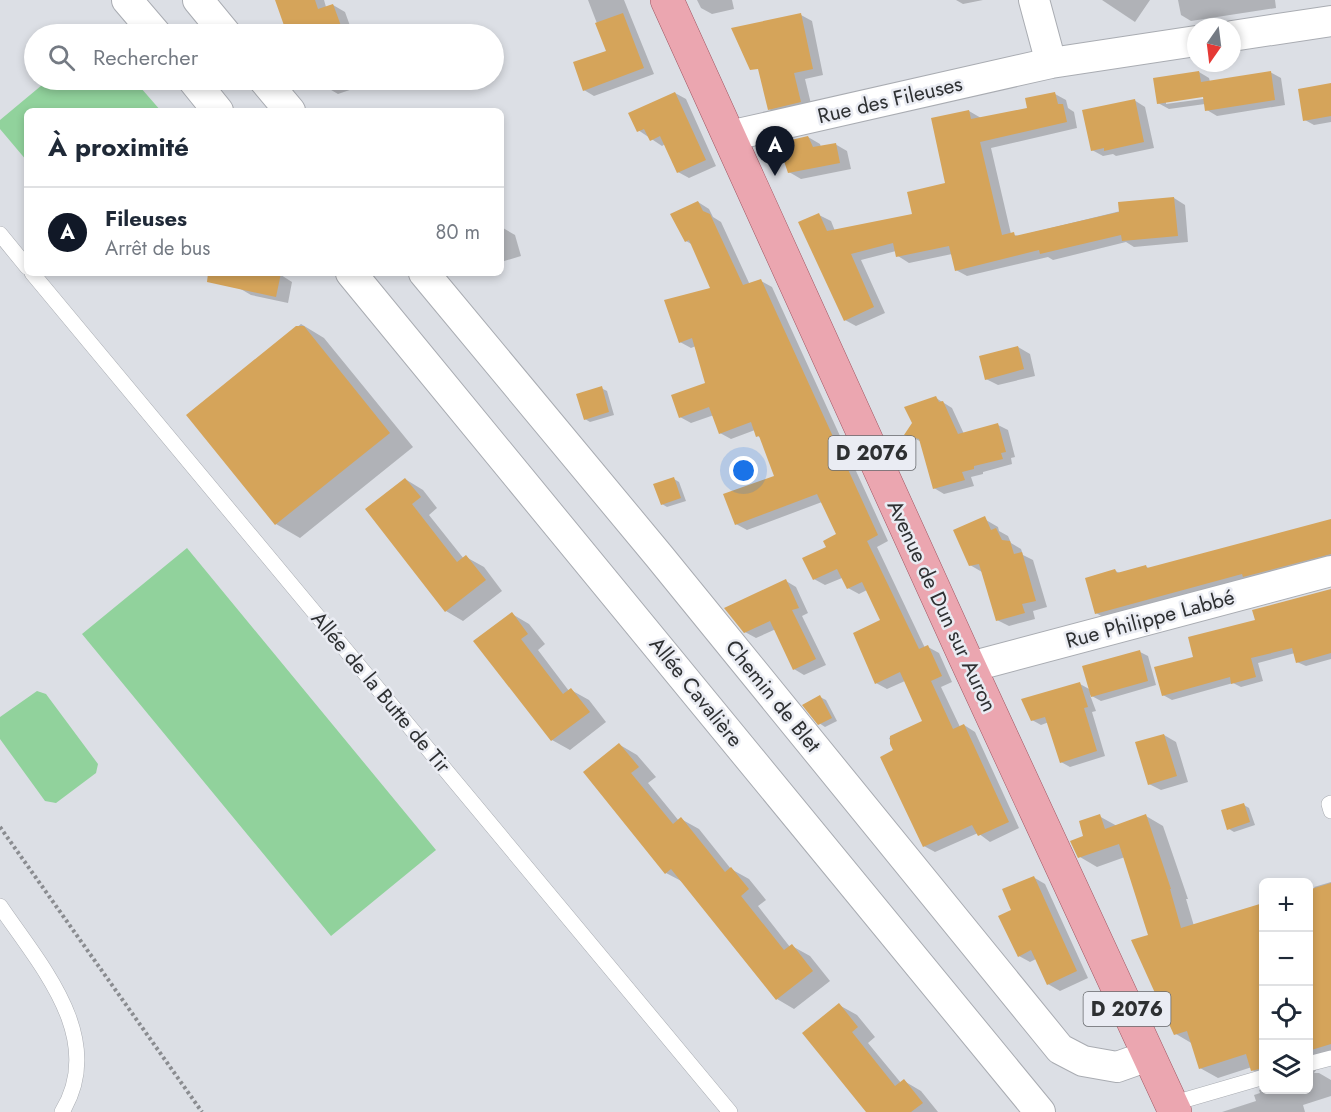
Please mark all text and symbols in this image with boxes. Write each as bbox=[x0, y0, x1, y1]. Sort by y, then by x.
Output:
north arrow bbox=[1187, 18, 1241, 72]
search box bbox=[24, 24, 504, 90]
icon: search bbox=[45, 41, 78, 74]
text: Rechercher bbox=[93, 41, 198, 73]
street label: Rue des Fileuses bbox=[815, 69, 965, 131]
pin: A bbox=[756, 126, 794, 176]
text: À proximité bbox=[48, 128, 189, 166]
text: Fileuses bbox=[105, 202, 187, 234]
text: A bbox=[60, 218, 75, 247]
text: 80 m bbox=[435, 218, 480, 247]
text: Arrêt de bus bbox=[105, 234, 210, 263]
road number: D 2076 bbox=[828, 436, 916, 470]
your location bbox=[729, 456, 758, 485]
street label: Avenue de Dun sur Auron bbox=[880, 495, 1004, 717]
street label: Rue Philippe Labbé bbox=[1062, 582, 1238, 656]
street label: Allée de la Butte de Tir bbox=[304, 605, 458, 780]
street label: Allée Cavalière bbox=[642, 630, 750, 754]
street label: Chemin de Blet bbox=[718, 633, 828, 759]
map controls bbox=[1259, 878, 1313, 1094]
button: + bbox=[1259, 878, 1313, 932]
button: − bbox=[1259, 932, 1313, 986]
button: locate bbox=[1259, 986, 1313, 1040]
road number: D 2076 bbox=[1084, 992, 1170, 1026]
button: layers bbox=[1259, 1040, 1313, 1094]

